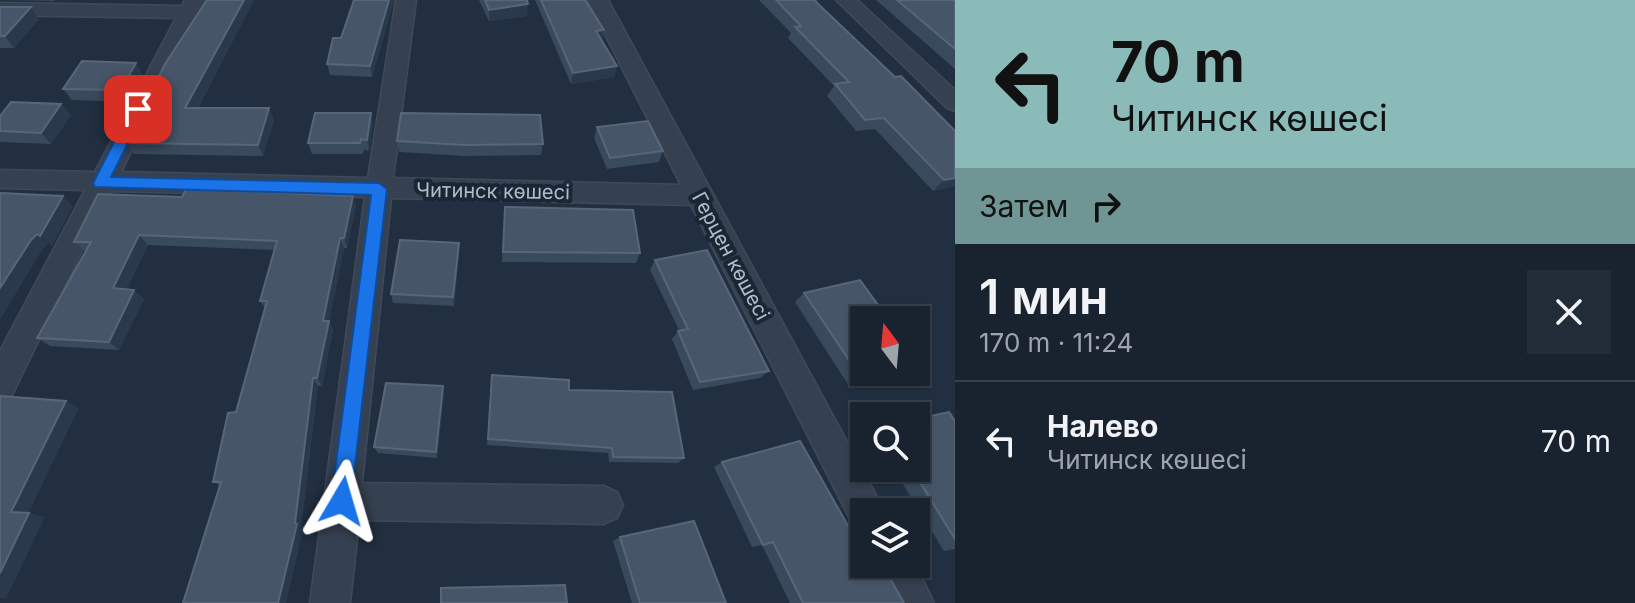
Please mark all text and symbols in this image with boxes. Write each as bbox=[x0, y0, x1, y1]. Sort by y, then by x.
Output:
text: 70 m bbox=[1111, 28, 1245, 96]
icon: left bbox=[979, 32, 1083, 136]
pin bbox=[104, 75, 172, 143]
icon: arrive bbox=[116, 87, 160, 131]
text: Читинск көшесі bbox=[1111, 96, 1388, 140]
street label: Читинск көшесі bbox=[416, 178, 570, 204]
icon: right bbox=[1084, 184, 1128, 228]
street label: Герцен көшесі bbox=[687, 188, 775, 324]
text: Затем bbox=[979, 188, 1068, 224]
text: 1 мин bbox=[979, 267, 1108, 326]
button: close bbox=[1527, 270, 1611, 354]
north arrow bbox=[850, 306, 930, 386]
map controls bbox=[850, 306, 930, 578]
text: 170 m · 11:24 bbox=[979, 327, 1133, 358]
button: search bbox=[850, 402, 930, 482]
text: Налево bbox=[1047, 408, 1159, 444]
icon: left bbox=[979, 419, 1023, 463]
text: 70 m bbox=[1541, 423, 1611, 459]
text: Читинск көшесі bbox=[1047, 444, 1247, 475]
position arrow bbox=[300, 459, 384, 543]
button: layers bbox=[850, 498, 930, 578]

